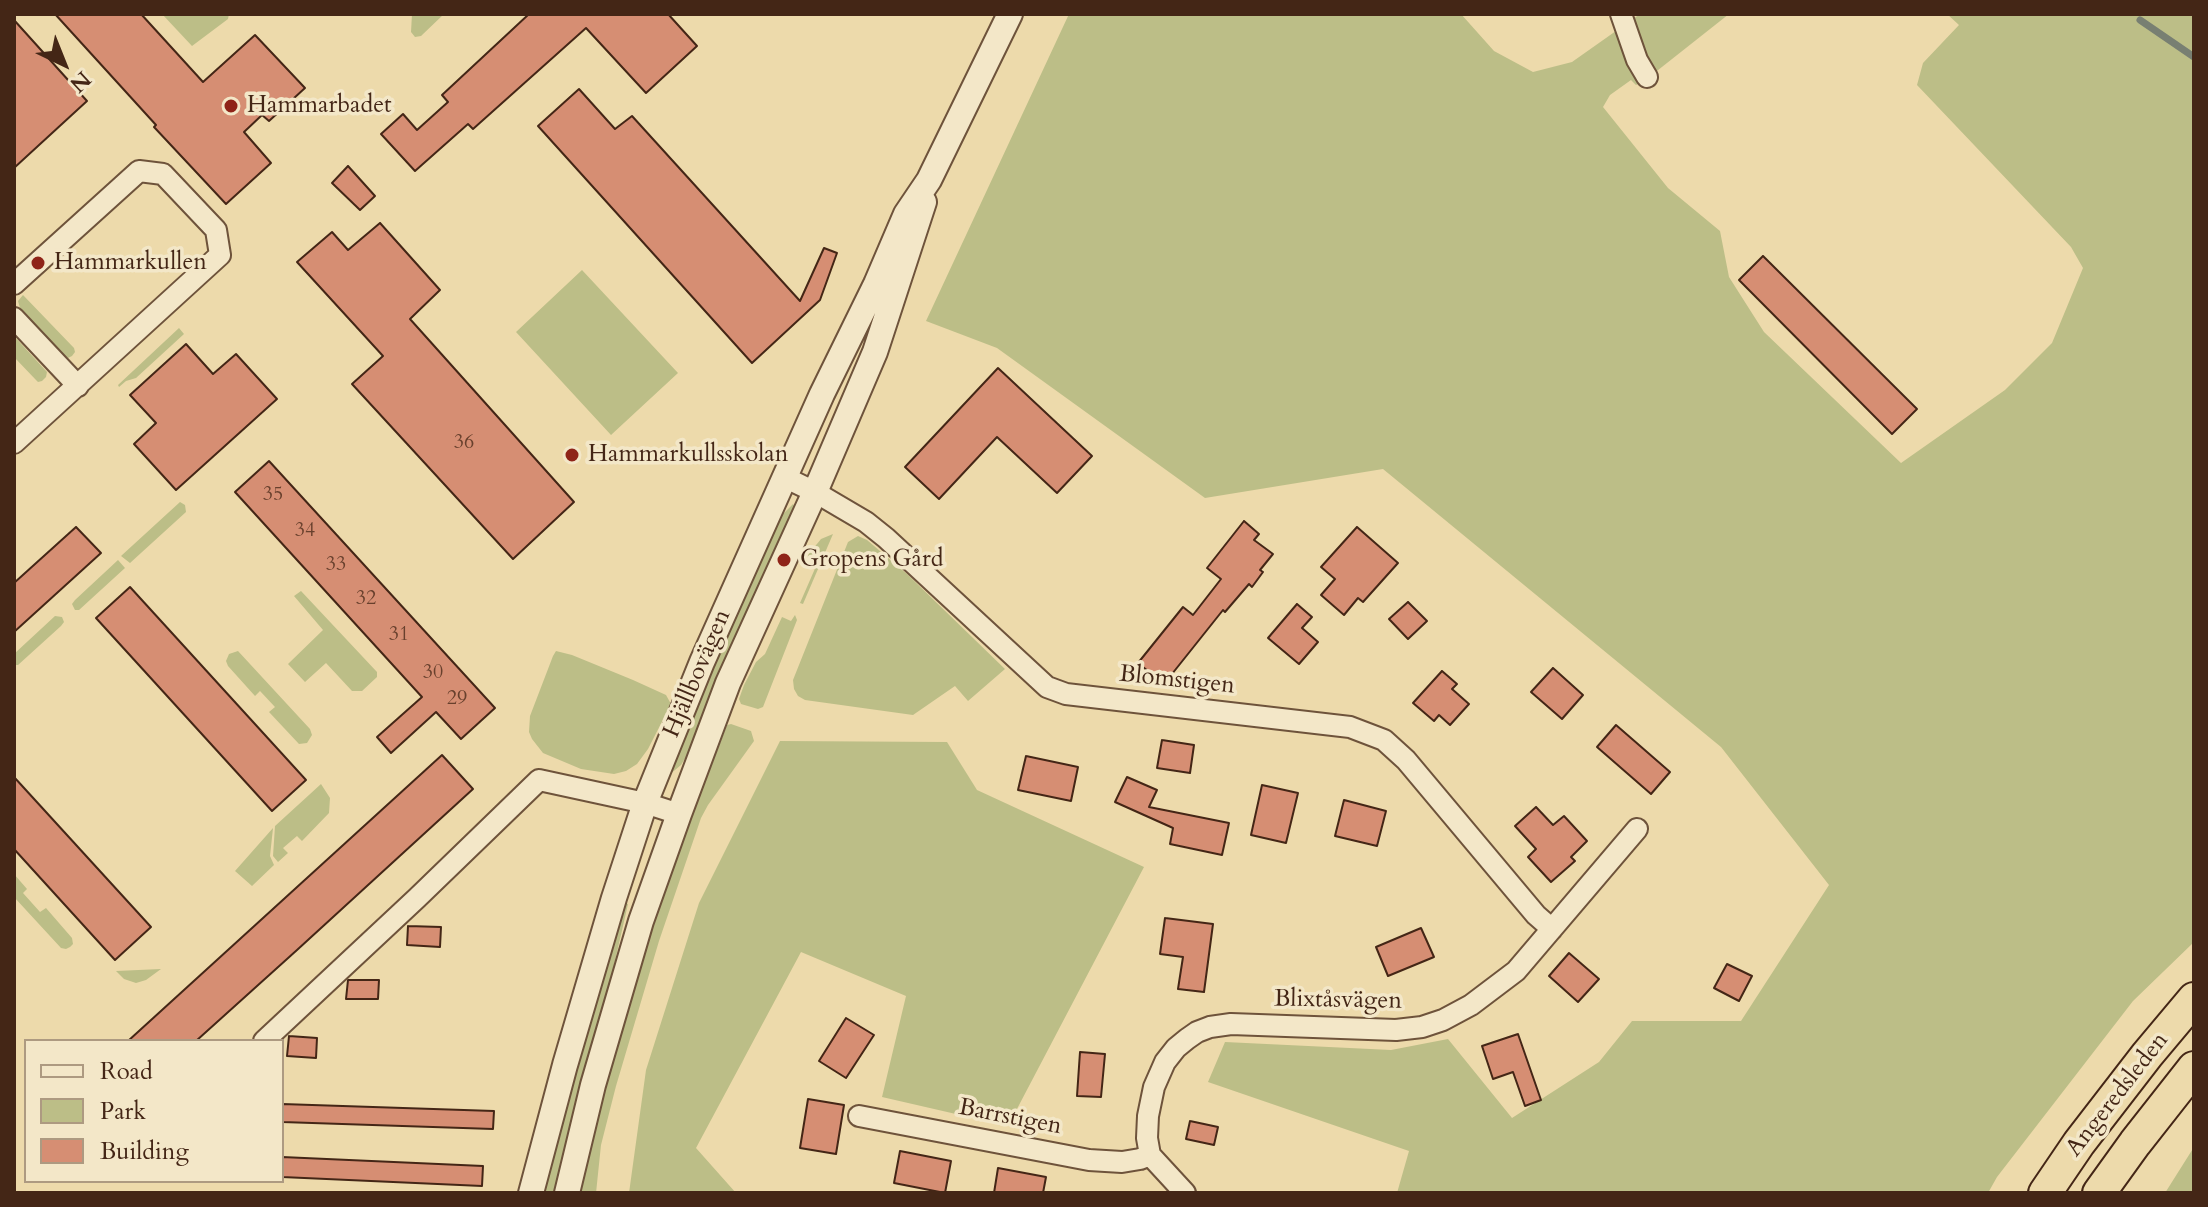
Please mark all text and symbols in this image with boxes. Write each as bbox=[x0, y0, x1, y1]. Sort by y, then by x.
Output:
north arrow bbox=[24, 24, 104, 104]
text: N bbox=[63, 64, 98, 99]
place label: Hammarbadet bbox=[247, 92, 392, 120]
marker: Hammarbadet bbox=[222, 97, 240, 115]
place label: Hammarkullen bbox=[54, 249, 207, 277]
marker: Hammarkullen bbox=[29, 254, 47, 272]
house number: 36 bbox=[454, 431, 474, 455]
place label: Hammarkullsskolan bbox=[588, 441, 788, 469]
marker: Hammarkullsskolan bbox=[563, 446, 581, 464]
house number: 35 bbox=[263, 483, 283, 507]
house number: 34 bbox=[295, 519, 315, 543]
place label: Gropens Gård bbox=[800, 546, 943, 574]
marker: Gropens Gård bbox=[775, 551, 793, 569]
house number: 33 bbox=[326, 553, 346, 577]
house number: 32 bbox=[356, 587, 376, 611]
street label: Hjällbovägen bbox=[658, 606, 738, 742]
house number: 31 bbox=[389, 623, 409, 647]
house number: 30 bbox=[423, 661, 443, 685]
street label: Blomstigen bbox=[1118, 661, 1236, 701]
house number: 29 bbox=[447, 687, 467, 711]
street label: Blixtåsvägen bbox=[1274, 985, 1402, 1017]
street label: Angeredsleden bbox=[2061, 1027, 2175, 1163]
legend bbox=[24, 1039, 284, 1183]
text: Road bbox=[100, 1055, 153, 1088]
street label: Barrstigen bbox=[956, 1094, 1064, 1142]
text: Park bbox=[100, 1095, 146, 1128]
text: Building bbox=[100, 1135, 189, 1168]

